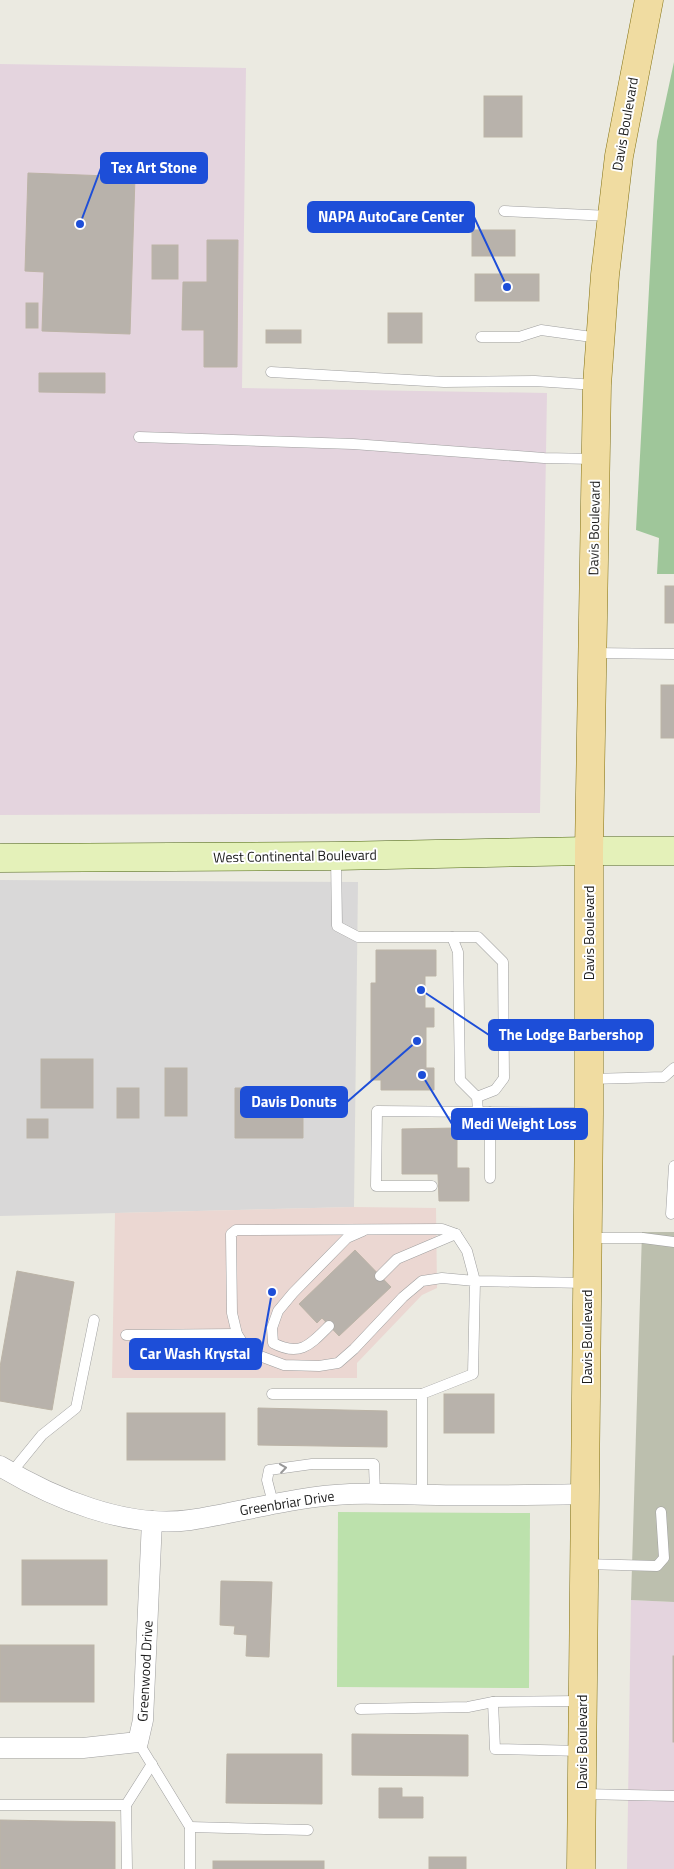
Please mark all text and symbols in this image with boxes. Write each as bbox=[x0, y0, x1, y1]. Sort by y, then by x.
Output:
street label: Davis Boulevard bbox=[606, 75, 643, 172]
callout: Tex Art Stone bbox=[101, 153, 207, 183]
text: Tex Art Stone bbox=[111, 156, 197, 179]
callout: NAPA AutoCare Center bbox=[308, 202, 474, 232]
text: NAPA AutoCare Center bbox=[318, 205, 464, 228]
street label: Davis Boulevard bbox=[582, 480, 605, 576]
street label: West Continental Boulevard bbox=[213, 844, 377, 867]
street label: Davis Boulevard bbox=[578, 886, 599, 980]
callout: The Lodge Barbershop bbox=[489, 1020, 653, 1050]
text: The Lodge Barbershop bbox=[499, 1023, 643, 1046]
callout: Davis Donuts bbox=[241, 1087, 347, 1117]
text: Davis Donuts bbox=[251, 1090, 337, 1113]
callout: Medi Weight Loss bbox=[452, 1109, 587, 1139]
text: Medi Weight Loss bbox=[461, 1112, 577, 1135]
street label: Davis Boulevard bbox=[576, 1290, 597, 1384]
callout: Car Wash Krystal bbox=[130, 1339, 261, 1369]
text: Car Wash Krystal bbox=[140, 1342, 250, 1365]
one-way arrow bbox=[279, 1463, 287, 1474]
street label: Greenbriar Drive bbox=[238, 1485, 336, 1520]
street label: Greenwood Drive bbox=[131, 1620, 158, 1722]
street label: Davis Boulevard bbox=[571, 1695, 592, 1789]

